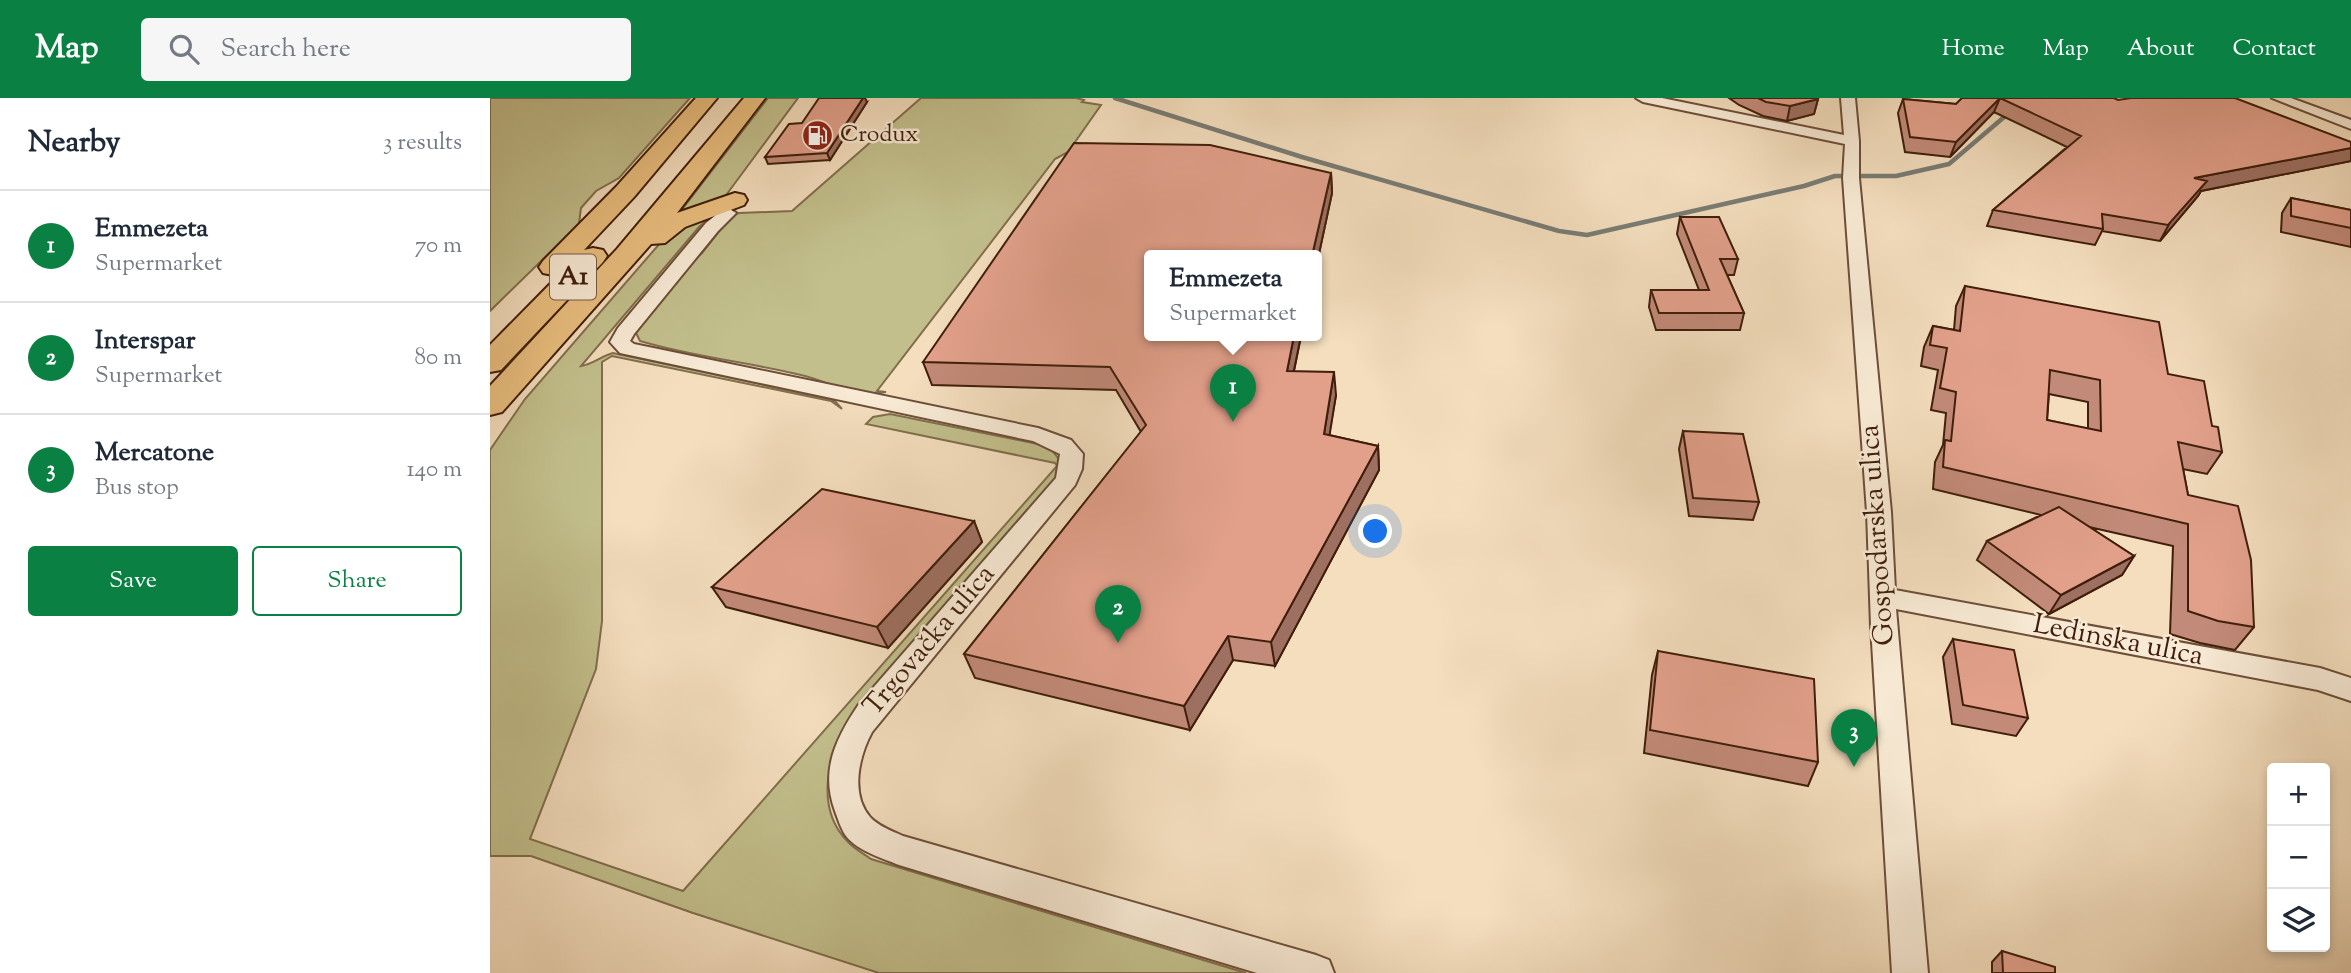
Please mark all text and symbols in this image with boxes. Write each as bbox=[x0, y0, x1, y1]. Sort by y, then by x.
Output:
search box bbox=[141, 18, 631, 81]
text: Map bbox=[35, 25, 99, 73]
icon: search bbox=[165, 30, 203, 68]
text: Search here bbox=[221, 31, 351, 68]
text: Home bbox=[1942, 32, 2005, 66]
text: Map bbox=[2043, 32, 2089, 66]
text: About bbox=[2127, 32, 2194, 66]
text: Contact bbox=[2232, 32, 2316, 66]
fuel station icon: Crodux bbox=[800, 118, 834, 152]
place label: Crodux bbox=[840, 119, 918, 152]
text: Nearby bbox=[28, 122, 120, 165]
text: 3 results bbox=[383, 127, 462, 160]
text: Emmezeta bbox=[95, 211, 208, 248]
text: 1 bbox=[47, 230, 55, 263]
text: 70 m bbox=[415, 230, 462, 263]
text: Supermarket bbox=[95, 248, 222, 281]
popup bbox=[1144, 250, 1322, 341]
road number: A1 bbox=[550, 254, 596, 300]
text: Emmezeta bbox=[1169, 261, 1283, 298]
text: Supermarket bbox=[1169, 298, 1297, 331]
text: Interspar bbox=[95, 323, 195, 360]
text: 2 bbox=[46, 342, 56, 375]
text: 80 m bbox=[414, 342, 462, 375]
text: Supermarket bbox=[95, 360, 222, 393]
pin: 1 bbox=[1210, 364, 1256, 422]
street label: Gospodarska ulica bbox=[1850, 423, 1906, 647]
text: Mercatone bbox=[95, 435, 214, 472]
text: 3 bbox=[46, 454, 56, 487]
text: 140 m bbox=[407, 454, 462, 487]
text: Bus stop bbox=[95, 472, 179, 505]
your location bbox=[1358, 514, 1392, 548]
button: Save bbox=[28, 546, 238, 616]
button: Share bbox=[252, 546, 462, 616]
street label: Trgovačka ulica bbox=[855, 556, 1005, 725]
pin: 2 bbox=[1095, 585, 1141, 643]
street label: Ledinska ulica bbox=[2029, 605, 2207, 677]
pin: 3 bbox=[1831, 709, 1877, 767]
map controls bbox=[2267, 763, 2330, 952]
button: + bbox=[2267, 763, 2330, 826]
button: − bbox=[2267, 826, 2330, 889]
button: layers bbox=[2267, 889, 2330, 952]

